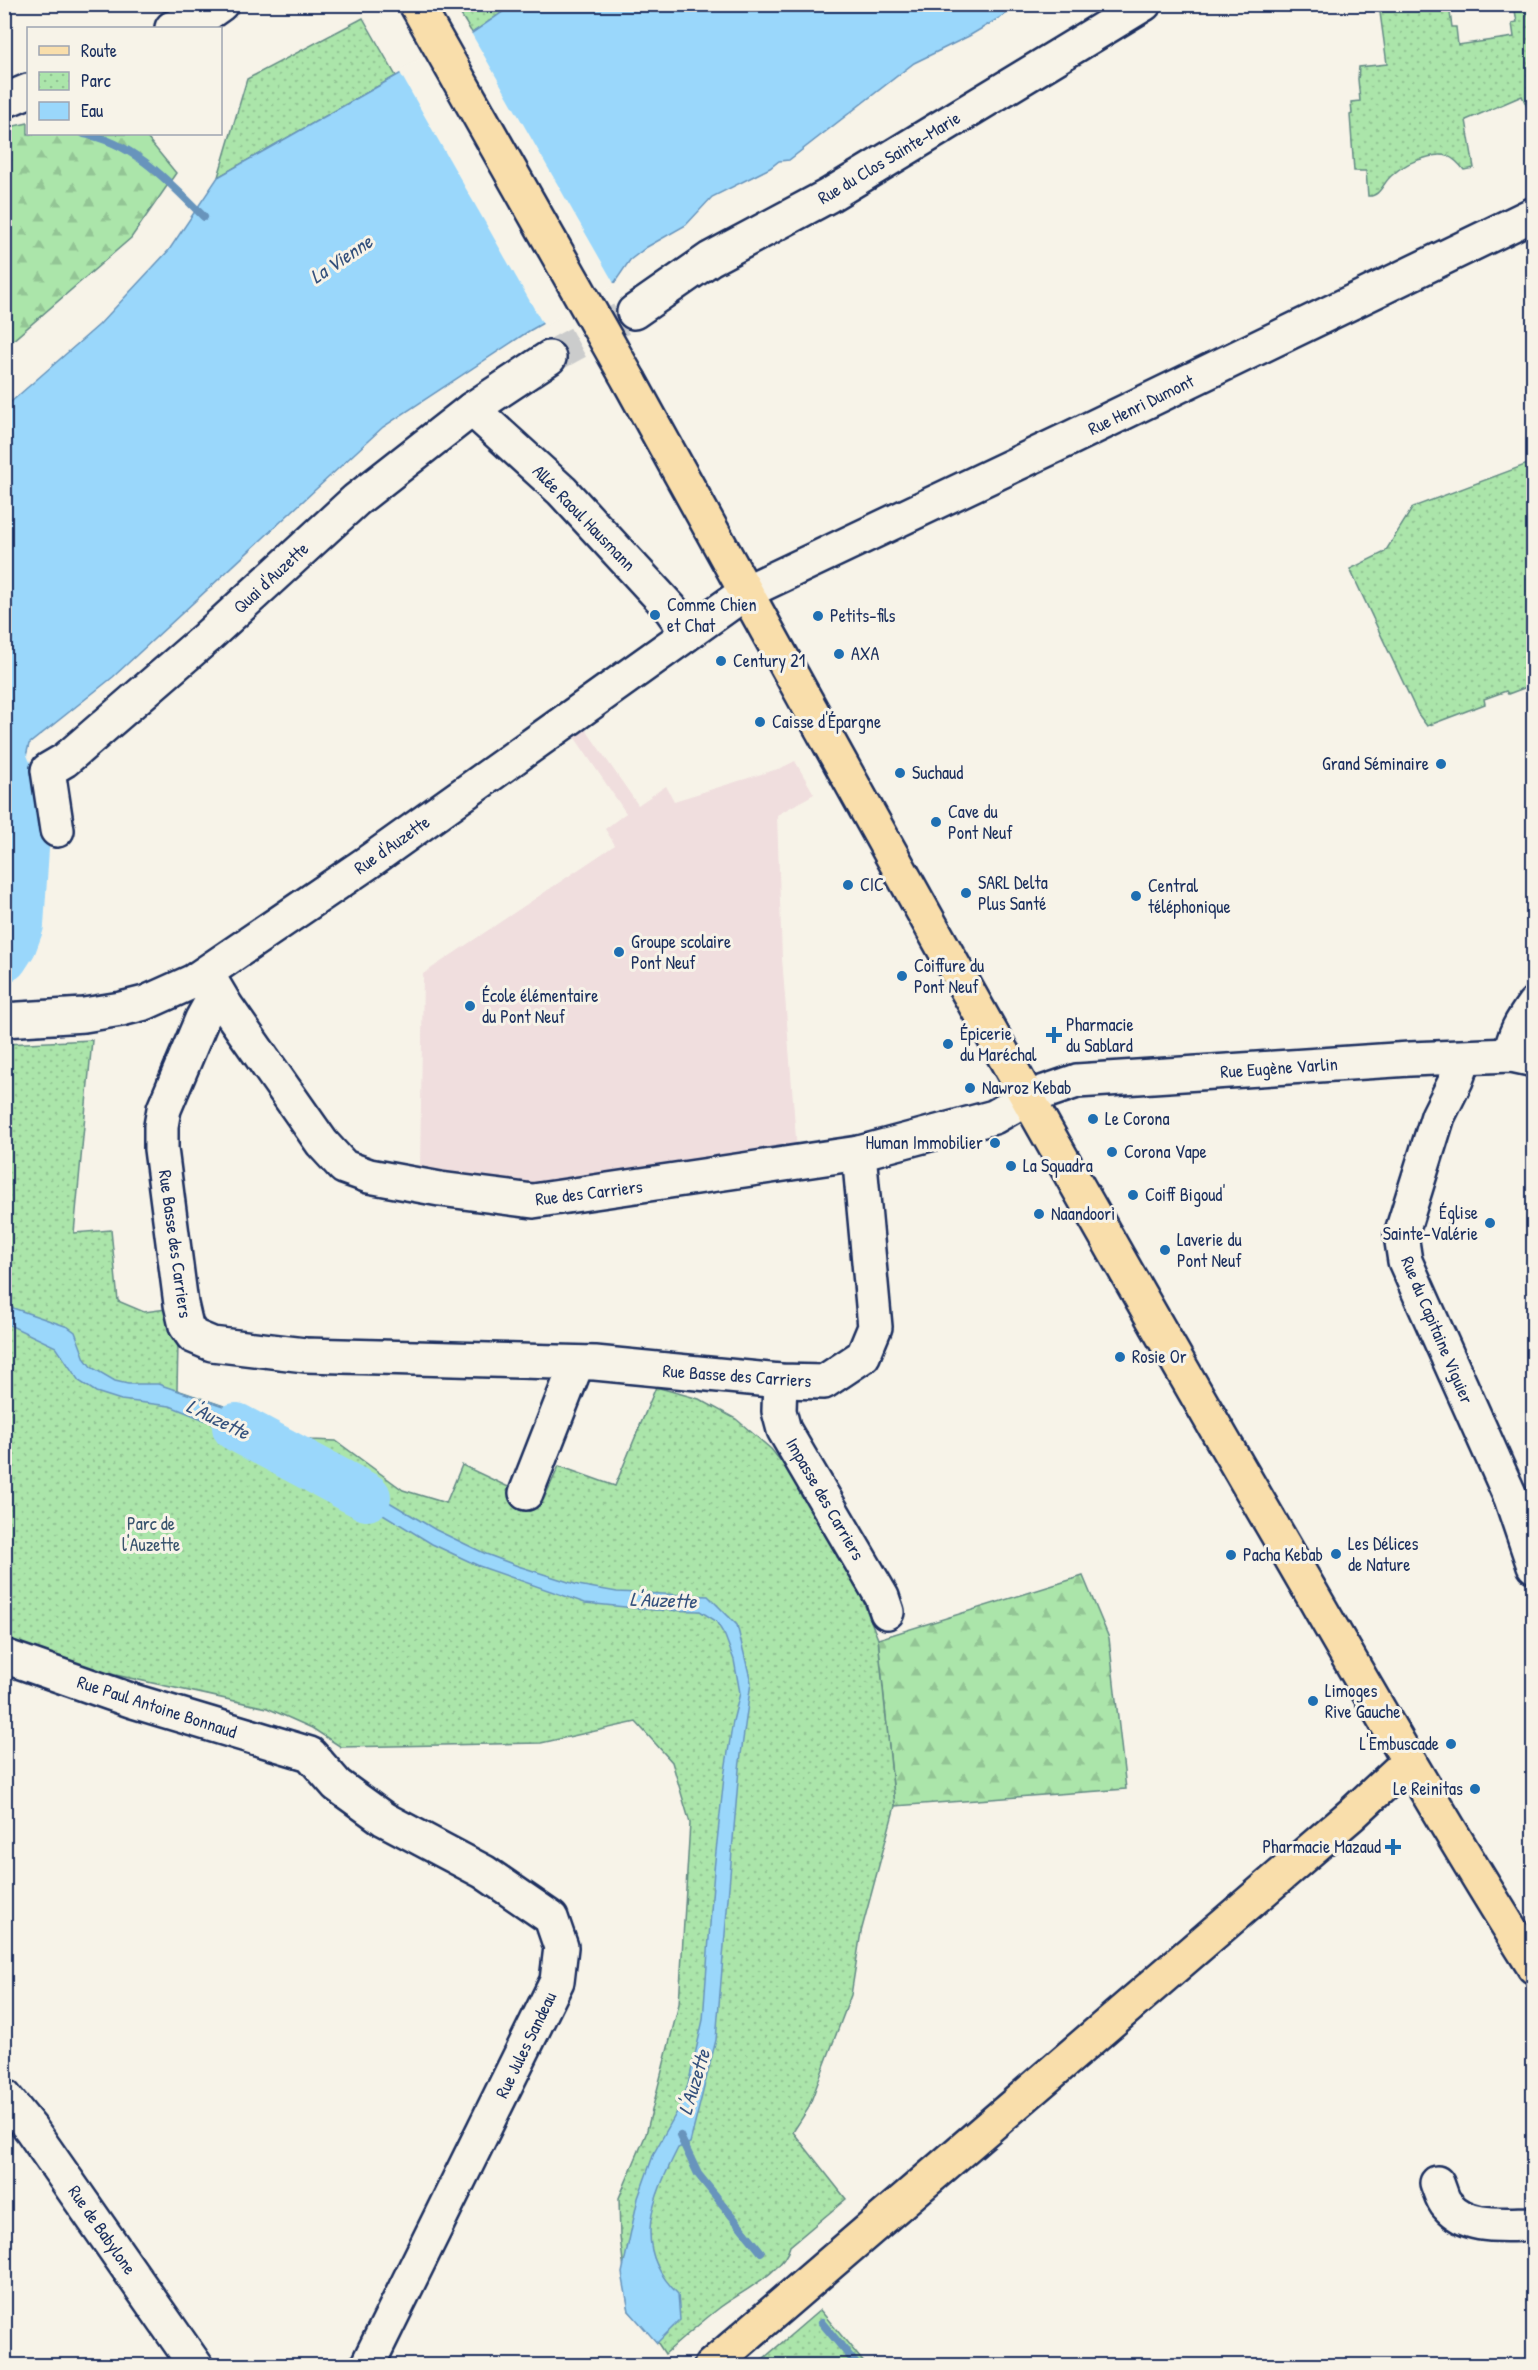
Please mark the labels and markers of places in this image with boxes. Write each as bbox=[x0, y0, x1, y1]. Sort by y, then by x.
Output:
place label: Comme Chien et Chat bbox=[667, 592, 757, 638]
place label: Petits-fils bbox=[830, 603, 895, 628]
marker: Comme Chien et Chat bbox=[648, 608, 662, 622]
marker: Petits-fils bbox=[811, 609, 825, 623]
place label: AXA bbox=[851, 641, 880, 666]
marker: AXA bbox=[832, 647, 846, 661]
place label: Century 21 bbox=[733, 648, 805, 673]
marker: Century 21 bbox=[714, 654, 728, 668]
place label: Caisse d'Épargne bbox=[772, 709, 881, 734]
marker: Caisse d'Épargne bbox=[753, 715, 767, 729]
place label: Grand Séminaire bbox=[1322, 751, 1429, 776]
marker: Grand Séminaire bbox=[1434, 757, 1448, 771]
place label: Suchaud bbox=[912, 760, 963, 785]
marker: Suchaud bbox=[893, 766, 907, 780]
place label: Cave du Pont Neuf bbox=[948, 799, 1013, 845]
marker: Cave du Pont Neuf bbox=[929, 815, 943, 829]
place label: SARL Delta Plus Santé bbox=[978, 870, 1048, 916]
place label: CIC bbox=[860, 872, 884, 897]
place label: Central téléphonique bbox=[1148, 873, 1231, 919]
marker: CIC bbox=[841, 878, 855, 892]
marker: SARL Delta Plus Santé bbox=[959, 886, 973, 900]
marker: Central téléphonique bbox=[1129, 889, 1143, 903]
place label: Groupe scolaire Pont Neuf bbox=[631, 929, 731, 975]
marker: Groupe scolaire Pont Neuf bbox=[612, 945, 626, 959]
place label: Coiffure du Pont Neuf bbox=[914, 953, 984, 999]
marker: Coiffure du Pont Neuf bbox=[895, 969, 909, 983]
place label: École élémentaire du Pont Neuf bbox=[482, 983, 598, 1029]
marker: École élémentaire du Pont Neuf bbox=[463, 999, 477, 1013]
place label: Pharmacie du Sablard bbox=[1066, 1012, 1134, 1058]
place label: Épicerie du Maréchal bbox=[960, 1021, 1037, 1067]
marker: Pharmacie du Sablard bbox=[1047, 1028, 1061, 1042]
marker: Épicerie du Maréchal bbox=[941, 1037, 955, 1051]
place label: Nawroz Kebab bbox=[982, 1075, 1071, 1100]
marker: Nawroz Kebab bbox=[963, 1081, 977, 1095]
place label: Le Corona bbox=[1105, 1106, 1170, 1131]
marker: Le Corona bbox=[1086, 1112, 1100, 1126]
place label: Human Immobilier bbox=[865, 1130, 983, 1155]
marker: Human Immobilier bbox=[988, 1136, 1002, 1150]
place label: Corona Vape bbox=[1124, 1139, 1207, 1164]
marker: Corona Vape bbox=[1105, 1145, 1119, 1159]
place label: La Squadra bbox=[1023, 1153, 1093, 1178]
marker: La Squadra bbox=[1004, 1159, 1018, 1173]
place label: Coiff Bigoud' bbox=[1145, 1182, 1225, 1207]
marker: Coiff Bigoud' bbox=[1126, 1188, 1140, 1202]
place label: Église Sainte-Valérie bbox=[1383, 1200, 1478, 1246]
place label: Naandoori bbox=[1051, 1201, 1115, 1226]
marker: Naandoori bbox=[1032, 1207, 1046, 1221]
marker: Église Sainte-Valérie bbox=[1483, 1216, 1497, 1230]
place label: Laverie du Pont Neuf bbox=[1177, 1227, 1242, 1273]
marker: Laverie du Pont Neuf bbox=[1158, 1243, 1172, 1257]
place label: Rosie Or bbox=[1132, 1344, 1187, 1369]
marker: Rosie Or bbox=[1113, 1350, 1127, 1364]
place label: Les Délices de Nature bbox=[1348, 1531, 1419, 1577]
place label: Pacha Kebab bbox=[1243, 1542, 1323, 1567]
marker: Les Délices de Nature bbox=[1329, 1547, 1343, 1561]
marker: Pacha Kebab bbox=[1224, 1548, 1238, 1562]
place label: Limoges Rive Gauche bbox=[1325, 1678, 1400, 1724]
marker: Limoges Rive Gauche bbox=[1306, 1694, 1320, 1708]
place label: L'Embuscade bbox=[1359, 1731, 1439, 1756]
marker: L'Embuscade bbox=[1444, 1737, 1458, 1751]
place label: Le Reinitas bbox=[1393, 1776, 1463, 1801]
marker: Le Reinitas bbox=[1468, 1782, 1482, 1796]
place label: Pharmacie Mazaud bbox=[1262, 1834, 1381, 1859]
marker: Pharmacie Mazaud bbox=[1386, 1840, 1400, 1854]

